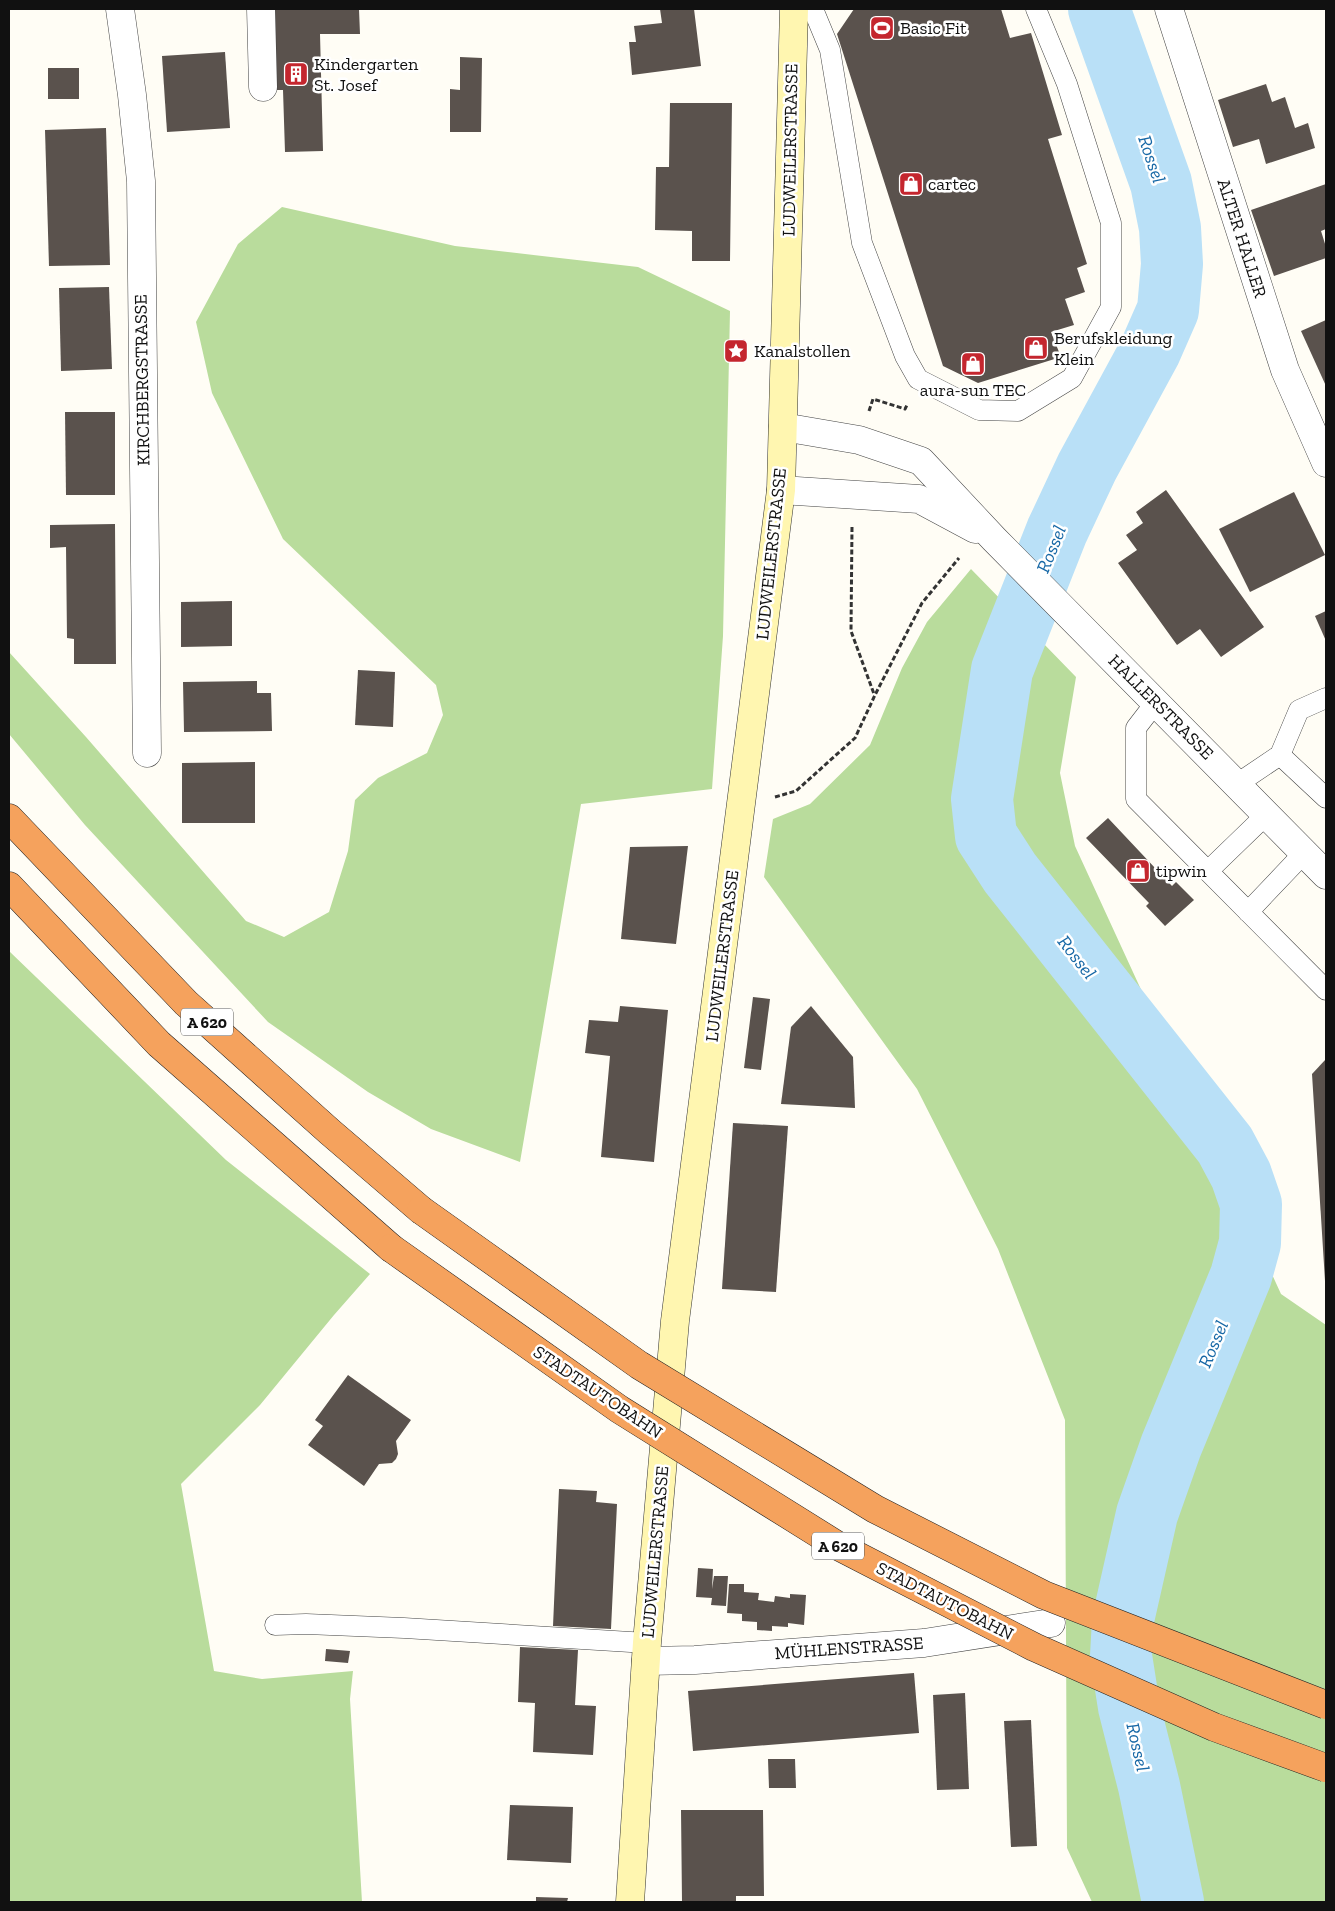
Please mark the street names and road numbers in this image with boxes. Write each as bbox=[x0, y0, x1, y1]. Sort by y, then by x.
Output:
street label: LUDWEILERSTRASSE bbox=[777, 63, 803, 237]
street label: ALTER HALLER bbox=[1212, 176, 1272, 300]
street label: KIRCHBERGSTRASSE bbox=[130, 294, 154, 466]
street label: LUDWEILERSTRASSE bbox=[751, 467, 791, 641]
street label: HALLERSTRASSE bbox=[1104, 650, 1218, 764]
street label: LUDWEILERSTRASSE bbox=[701, 869, 743, 1043]
road number: A 620 bbox=[181, 1009, 233, 1036]
street label: STADTAUTOBAHN bbox=[529, 1341, 667, 1443]
street label: LUDWEILERSTRASSE bbox=[637, 1465, 673, 1639]
road number: A 620 bbox=[812, 1532, 864, 1560]
street label: STADTAUTOBAHN bbox=[873, 1557, 1017, 1645]
street label: MÜHLENSTRASSE bbox=[774, 1632, 924, 1664]

